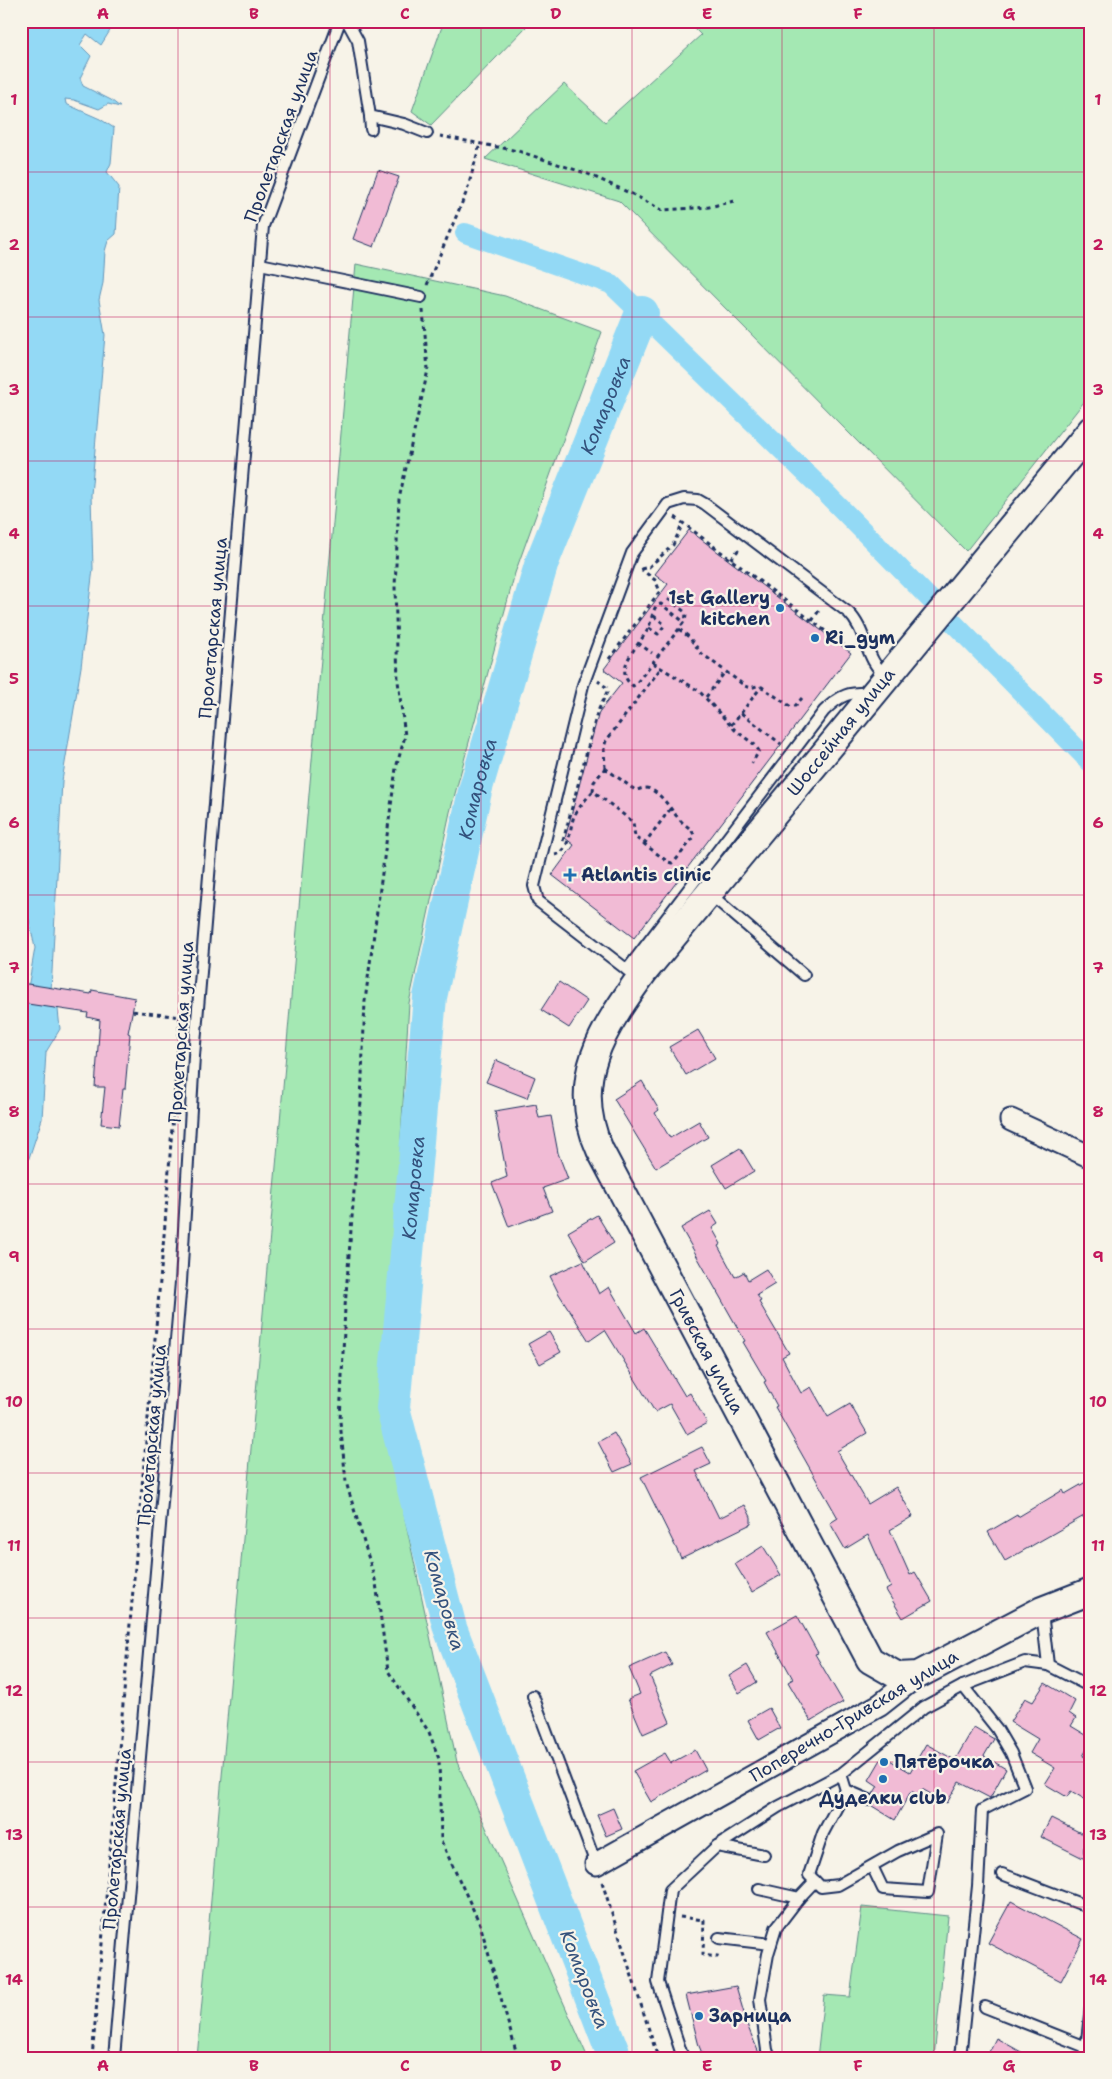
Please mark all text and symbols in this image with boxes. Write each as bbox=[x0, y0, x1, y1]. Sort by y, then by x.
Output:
text: A bbox=[97, 3, 109, 24]
text: B bbox=[249, 3, 259, 24]
text: C bbox=[400, 3, 410, 24]
text: D bbox=[550, 3, 562, 24]
text: E bbox=[702, 3, 712, 24]
text: F bbox=[853, 3, 863, 24]
text: G bbox=[1003, 3, 1016, 24]
street label: Пролетарская улица bbox=[239, 46, 323, 226]
text: 1 bbox=[10, 89, 18, 110]
text: 1 bbox=[1094, 89, 1102, 110]
text: 2 bbox=[8, 234, 20, 255]
text: 2 bbox=[1092, 234, 1104, 255]
water label: Комаровка bbox=[574, 352, 636, 458]
text: 3 bbox=[8, 379, 20, 400]
text: 3 bbox=[1092, 379, 1104, 400]
text: 4 bbox=[8, 523, 20, 544]
text: 4 bbox=[1092, 523, 1104, 544]
street label: Пролетарская улица bbox=[193, 536, 233, 720]
place label: 1st Gallery kitchen bbox=[668, 586, 770, 631]
marker: 1st Gallery kitchen bbox=[774, 602, 786, 614]
place label: Ri_gym bbox=[825, 626, 896, 650]
marker: Ri_gym bbox=[809, 632, 821, 644]
street label: Шоссейная улица bbox=[782, 663, 900, 801]
text: 5 bbox=[9, 668, 19, 689]
text: 5 bbox=[1093, 668, 1103, 689]
water label: Комаровка bbox=[453, 735, 503, 842]
text: 6 bbox=[8, 812, 20, 833]
text: 6 bbox=[1092, 812, 1104, 833]
place label: Atlantis clinic bbox=[581, 863, 711, 887]
marker: Atlantis clinic bbox=[563, 868, 577, 882]
street label: Пролетарская улица bbox=[163, 940, 199, 1124]
text: 7 bbox=[8, 957, 20, 978]
text: 7 bbox=[1092, 957, 1104, 978]
text: 8 bbox=[8, 1101, 20, 1122]
text: 8 bbox=[1092, 1101, 1104, 1122]
water label: Комаровка bbox=[396, 1135, 430, 1241]
text: 9 bbox=[8, 1246, 20, 1267]
text: 9 bbox=[1092, 1246, 1104, 1267]
street label: Гривская улица bbox=[664, 1285, 750, 1418]
street label: Пролетарская улица bbox=[132, 1343, 172, 1527]
text: 10 bbox=[5, 1391, 23, 1412]
text: 10 bbox=[1089, 1391, 1107, 1412]
text: 11 bbox=[7, 1535, 21, 1556]
text: 11 bbox=[1091, 1535, 1105, 1556]
water label: Комаровка bbox=[418, 1547, 471, 1654]
street label: Поперечно-Гривская улица bbox=[745, 1644, 963, 1788]
text: 12 bbox=[5, 1680, 23, 1701]
text: 12 bbox=[1089, 1680, 1107, 1701]
street label: Пролетарская улица bbox=[97, 1747, 137, 1931]
place label: Пятёрочка bbox=[894, 1750, 995, 1774]
marker: Пятёрочка bbox=[878, 1756, 890, 1768]
marker: Дуделки club bbox=[877, 1773, 889, 1785]
place label: Дуделки club bbox=[819, 1786, 947, 1810]
text: 13 bbox=[5, 1824, 23, 1845]
text: 13 bbox=[1089, 1824, 1107, 1845]
water label: Комаровка bbox=[554, 1926, 615, 2032]
text: 14 bbox=[5, 1969, 23, 1990]
text: 14 bbox=[1089, 1969, 1107, 1990]
place label: Зарница bbox=[709, 2004, 792, 2028]
marker: Зарница bbox=[693, 2010, 705, 2022]
text: A bbox=[97, 2055, 109, 2076]
text: B bbox=[249, 2055, 259, 2076]
text: C bbox=[400, 2055, 410, 2076]
text: D bbox=[550, 2055, 562, 2076]
text: E bbox=[702, 2055, 712, 2076]
text: F bbox=[853, 2055, 863, 2076]
text: G bbox=[1003, 2055, 1016, 2076]

